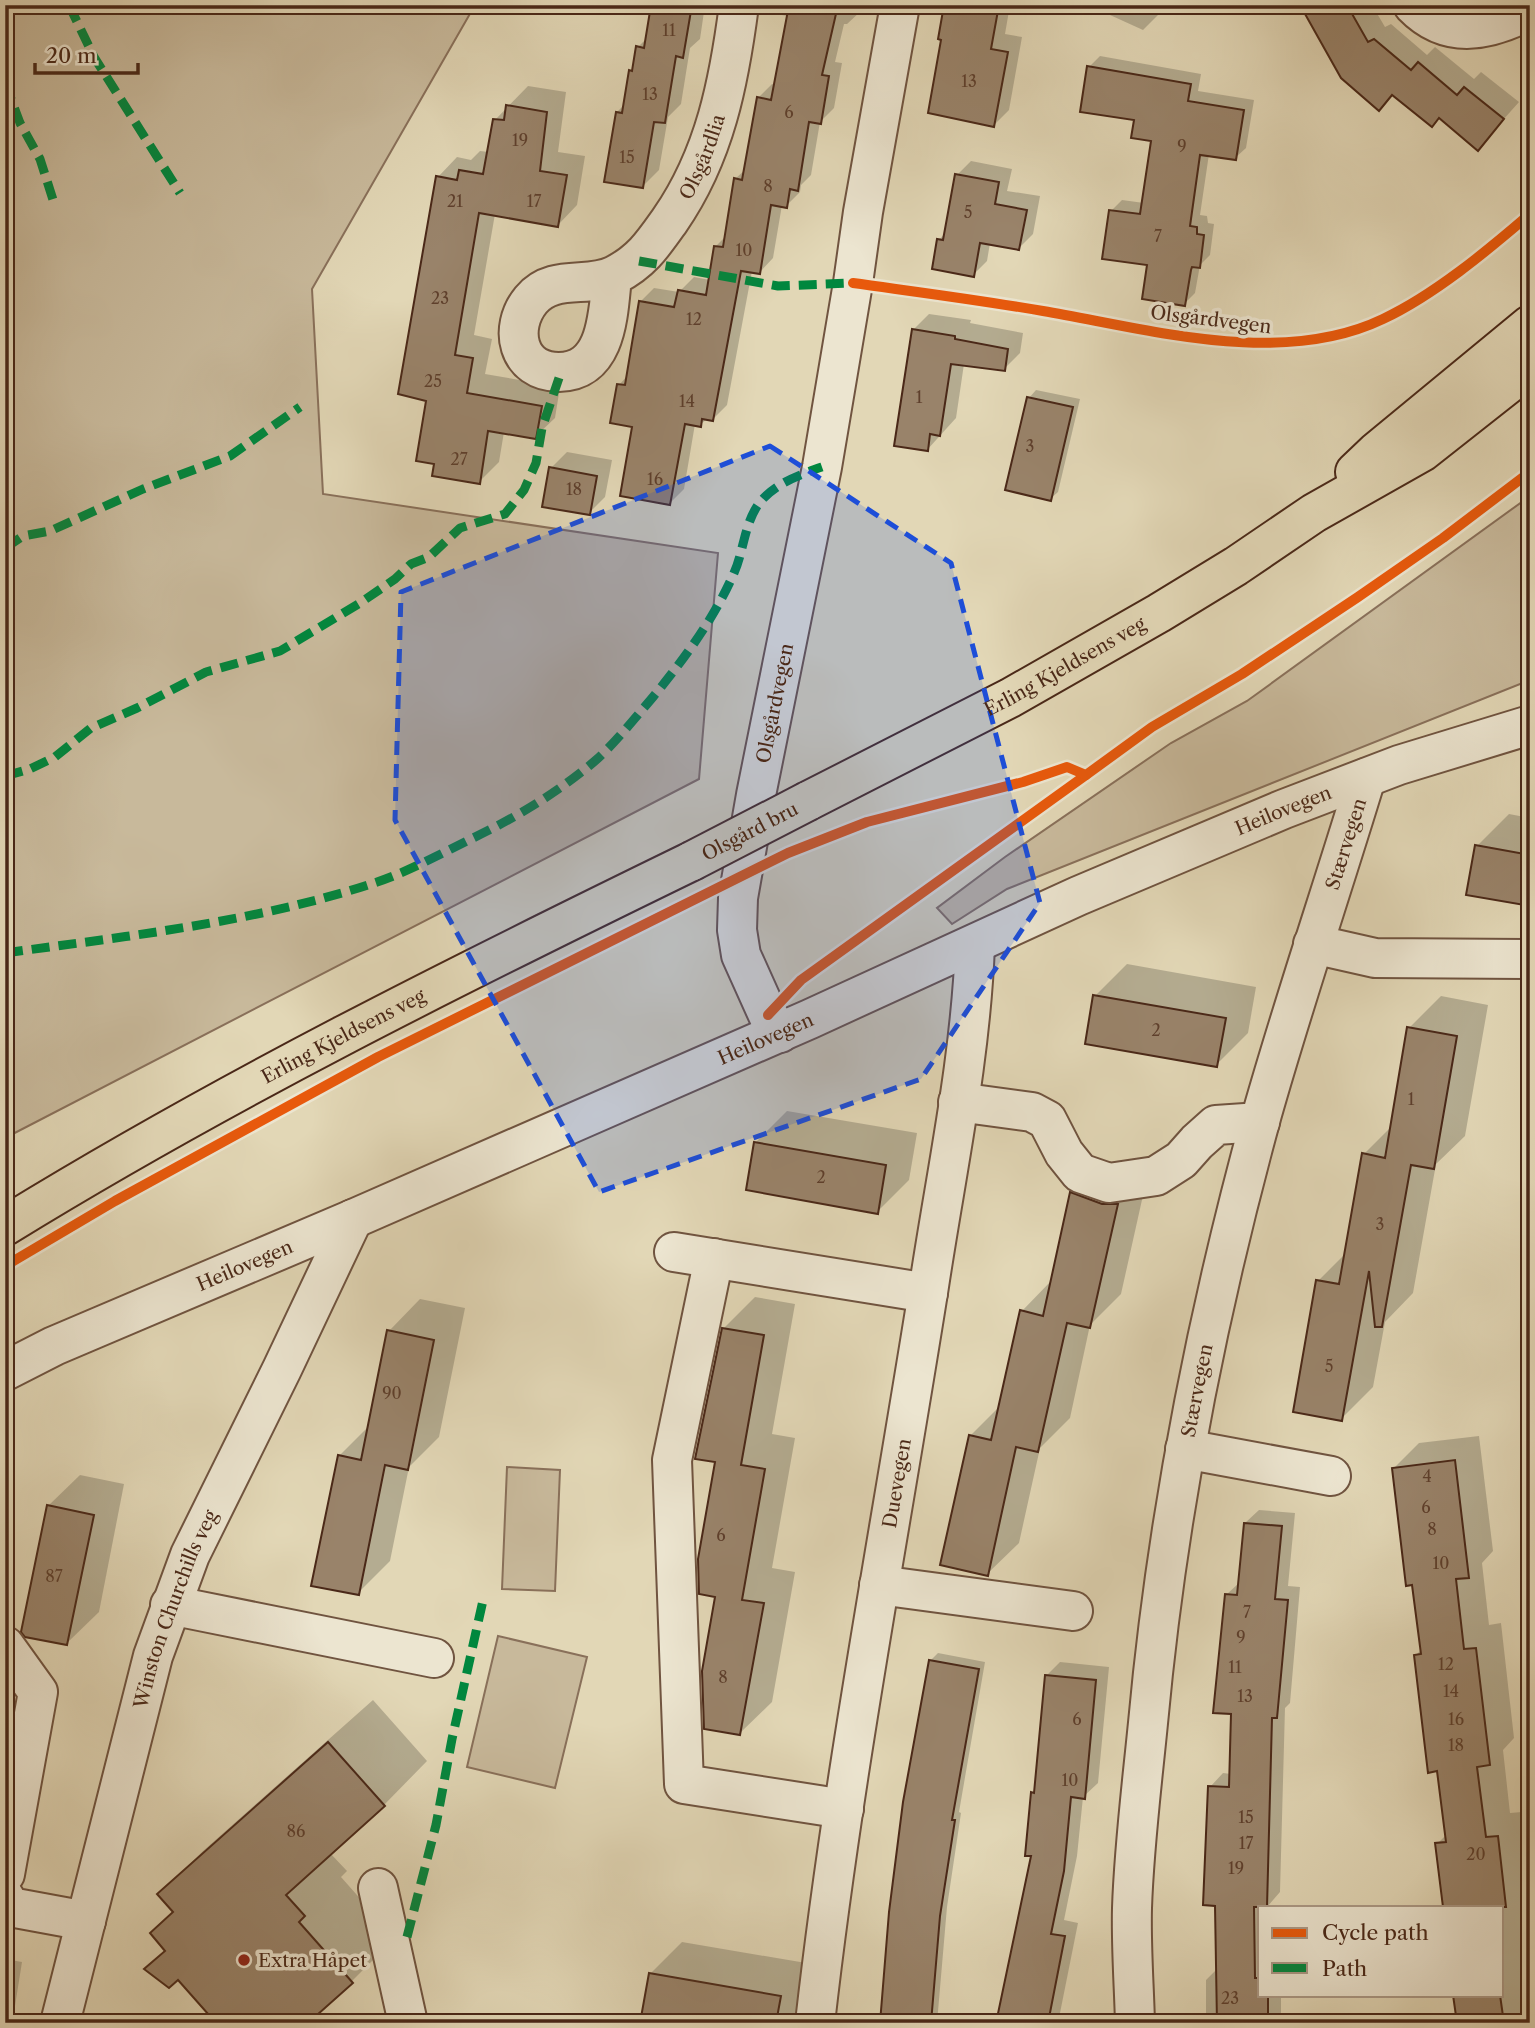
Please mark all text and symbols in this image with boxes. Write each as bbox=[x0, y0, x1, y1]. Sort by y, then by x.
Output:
house number: 11 bbox=[662, 20, 676, 40]
scale bar bbox=[35, 32, 138, 76]
text: 20 m bbox=[46, 43, 97, 68]
house number: 13 bbox=[961, 71, 977, 91]
house number: 13 bbox=[642, 84, 658, 104]
house number: 6 bbox=[784, 102, 794, 122]
street label: Olsgårdlia bbox=[674, 112, 730, 204]
house number: 19 bbox=[512, 130, 528, 150]
house number: 9 bbox=[1177, 136, 1187, 156]
house number: 15 bbox=[619, 147, 635, 167]
house number: 8 bbox=[763, 176, 773, 196]
house number: 21 bbox=[447, 191, 463, 211]
house number: 17 bbox=[527, 191, 541, 211]
house number: 5 bbox=[964, 202, 972, 222]
house number: 7 bbox=[1154, 226, 1162, 246]
house number: 10 bbox=[736, 240, 752, 260]
house number: 23 bbox=[431, 288, 449, 308]
street label: Olsgårdvegen bbox=[1149, 301, 1273, 338]
house number: 12 bbox=[686, 309, 702, 329]
house number: 25 bbox=[424, 371, 442, 391]
house number: 1 bbox=[916, 387, 923, 407]
house number: 14 bbox=[679, 391, 695, 411]
house number: 3 bbox=[1026, 436, 1034, 456]
house number: 27 bbox=[450, 449, 468, 469]
house number: 16 bbox=[647, 469, 663, 489]
house number: 18 bbox=[566, 479, 582, 499]
street label: Erling Kjeldsens veg bbox=[980, 612, 1151, 721]
street label: Olsgårdvegen bbox=[752, 641, 798, 765]
street label: Heilovegen bbox=[1232, 781, 1335, 840]
street label: Stærvegen bbox=[1321, 795, 1371, 893]
street label: Olsgård bru bbox=[698, 797, 802, 866]
street label: Erling Kjeldsens veg bbox=[258, 984, 430, 1089]
street label: Heilovegen bbox=[714, 1008, 817, 1070]
house number: 2 bbox=[1151, 1020, 1161, 1040]
house number: 1 bbox=[1408, 1089, 1415, 1109]
house number: 2 bbox=[816, 1167, 826, 1187]
house number: 3 bbox=[1376, 1214, 1384, 1234]
street label: Heilovegen bbox=[193, 1235, 296, 1296]
street label: Stærvegen bbox=[1177, 1342, 1218, 1439]
house number: 5 bbox=[1325, 1356, 1333, 1376]
house number: 90 bbox=[382, 1383, 402, 1403]
street label: Duevegen bbox=[878, 1437, 916, 1530]
house number: 4 bbox=[1422, 1466, 1432, 1486]
house number: 6 bbox=[1421, 1497, 1431, 1517]
street label: Winston Churchills veg bbox=[129, 1505, 223, 1712]
house number: 8 bbox=[1427, 1519, 1437, 1539]
house number: 6 bbox=[716, 1525, 726, 1545]
house number: 10 bbox=[1433, 1553, 1449, 1573]
house number: 87 bbox=[45, 1566, 63, 1586]
house number: 7 bbox=[1243, 1602, 1251, 1622]
house number: 9 bbox=[1236, 1627, 1246, 1647]
house number: 12 bbox=[1438, 1654, 1454, 1674]
house number: 11 bbox=[1228, 1657, 1242, 1677]
house number: 8 bbox=[718, 1667, 728, 1687]
house number: 14 bbox=[1443, 1681, 1459, 1701]
house number: 13 bbox=[1237, 1686, 1253, 1706]
house number: 6 bbox=[1072, 1709, 1082, 1729]
house number: 16 bbox=[1448, 1709, 1464, 1729]
house number: 18 bbox=[1448, 1735, 1464, 1755]
house number: 10 bbox=[1062, 1770, 1078, 1790]
house number: 15 bbox=[1238, 1807, 1254, 1827]
house number: 86 bbox=[287, 1821, 305, 1841]
house number: 17 bbox=[1239, 1833, 1253, 1853]
house number: 20 bbox=[1466, 1844, 1486, 1864]
house number: 19 bbox=[1228, 1858, 1244, 1878]
legend bbox=[1258, 1906, 1504, 1996]
text: Cycle path bbox=[1322, 1920, 1429, 1945]
place label: Extra Håpet bbox=[258, 1949, 367, 1972]
marker: Extra Håpet bbox=[236, 1952, 252, 1968]
text: Path bbox=[1322, 1956, 1367, 1981]
house number: 23 bbox=[1221, 1988, 1239, 2008]

